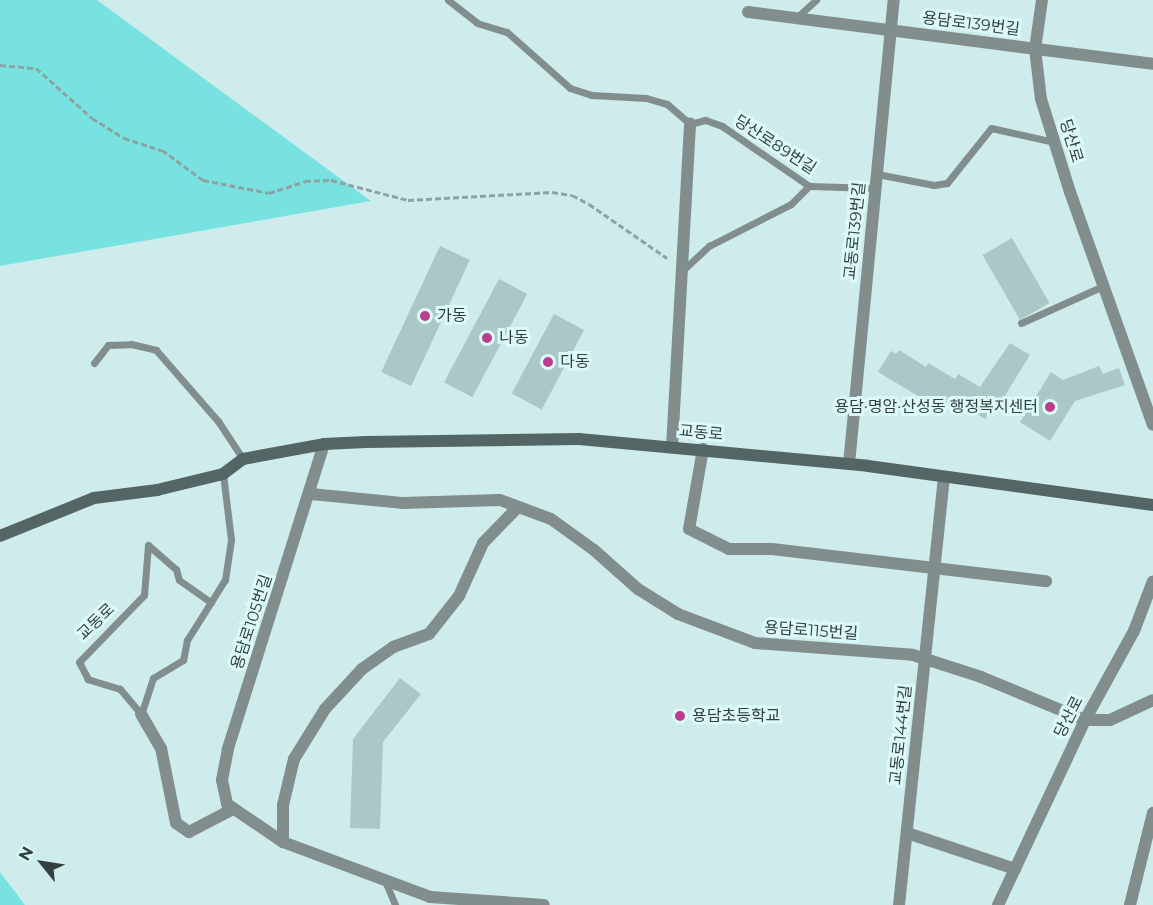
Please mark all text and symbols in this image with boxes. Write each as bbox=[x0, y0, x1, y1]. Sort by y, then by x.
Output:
street label: 용담로139번길 bbox=[921, 8, 1021, 40]
street label: 당산로89번길 bbox=[731, 111, 819, 179]
street label: 당산로 bbox=[1055, 117, 1087, 165]
street label: 교동로139번길 bbox=[840, 181, 870, 281]
place label: 가동 bbox=[437, 306, 466, 326]
marker: 가동 bbox=[418, 309, 432, 323]
place label: 나동 bbox=[499, 328, 528, 348]
marker: 나동 bbox=[480, 331, 494, 345]
place label: 다동 bbox=[560, 352, 589, 372]
marker: 다동 bbox=[541, 355, 555, 369]
place label: 용담·명암·산성동 행정복지센터 bbox=[834, 397, 1038, 417]
marker: 용담·명암·산성동 행정복지센터 bbox=[1043, 400, 1057, 414]
street label: 교동로 bbox=[678, 422, 724, 444]
street label: 용담로105번길 bbox=[228, 572, 276, 672]
street label: 교동로 bbox=[73, 600, 119, 644]
street label: 용담로115번길 bbox=[763, 618, 859, 644]
street label: 교동로144번길 bbox=[886, 684, 916, 786]
street label: 당산로 bbox=[1050, 693, 1088, 741]
place label: 용담초등학교 bbox=[692, 706, 780, 726]
marker: 용담초등학교 bbox=[673, 709, 687, 723]
north arrow bbox=[12, 833, 72, 893]
text: N bbox=[15, 843, 37, 864]

